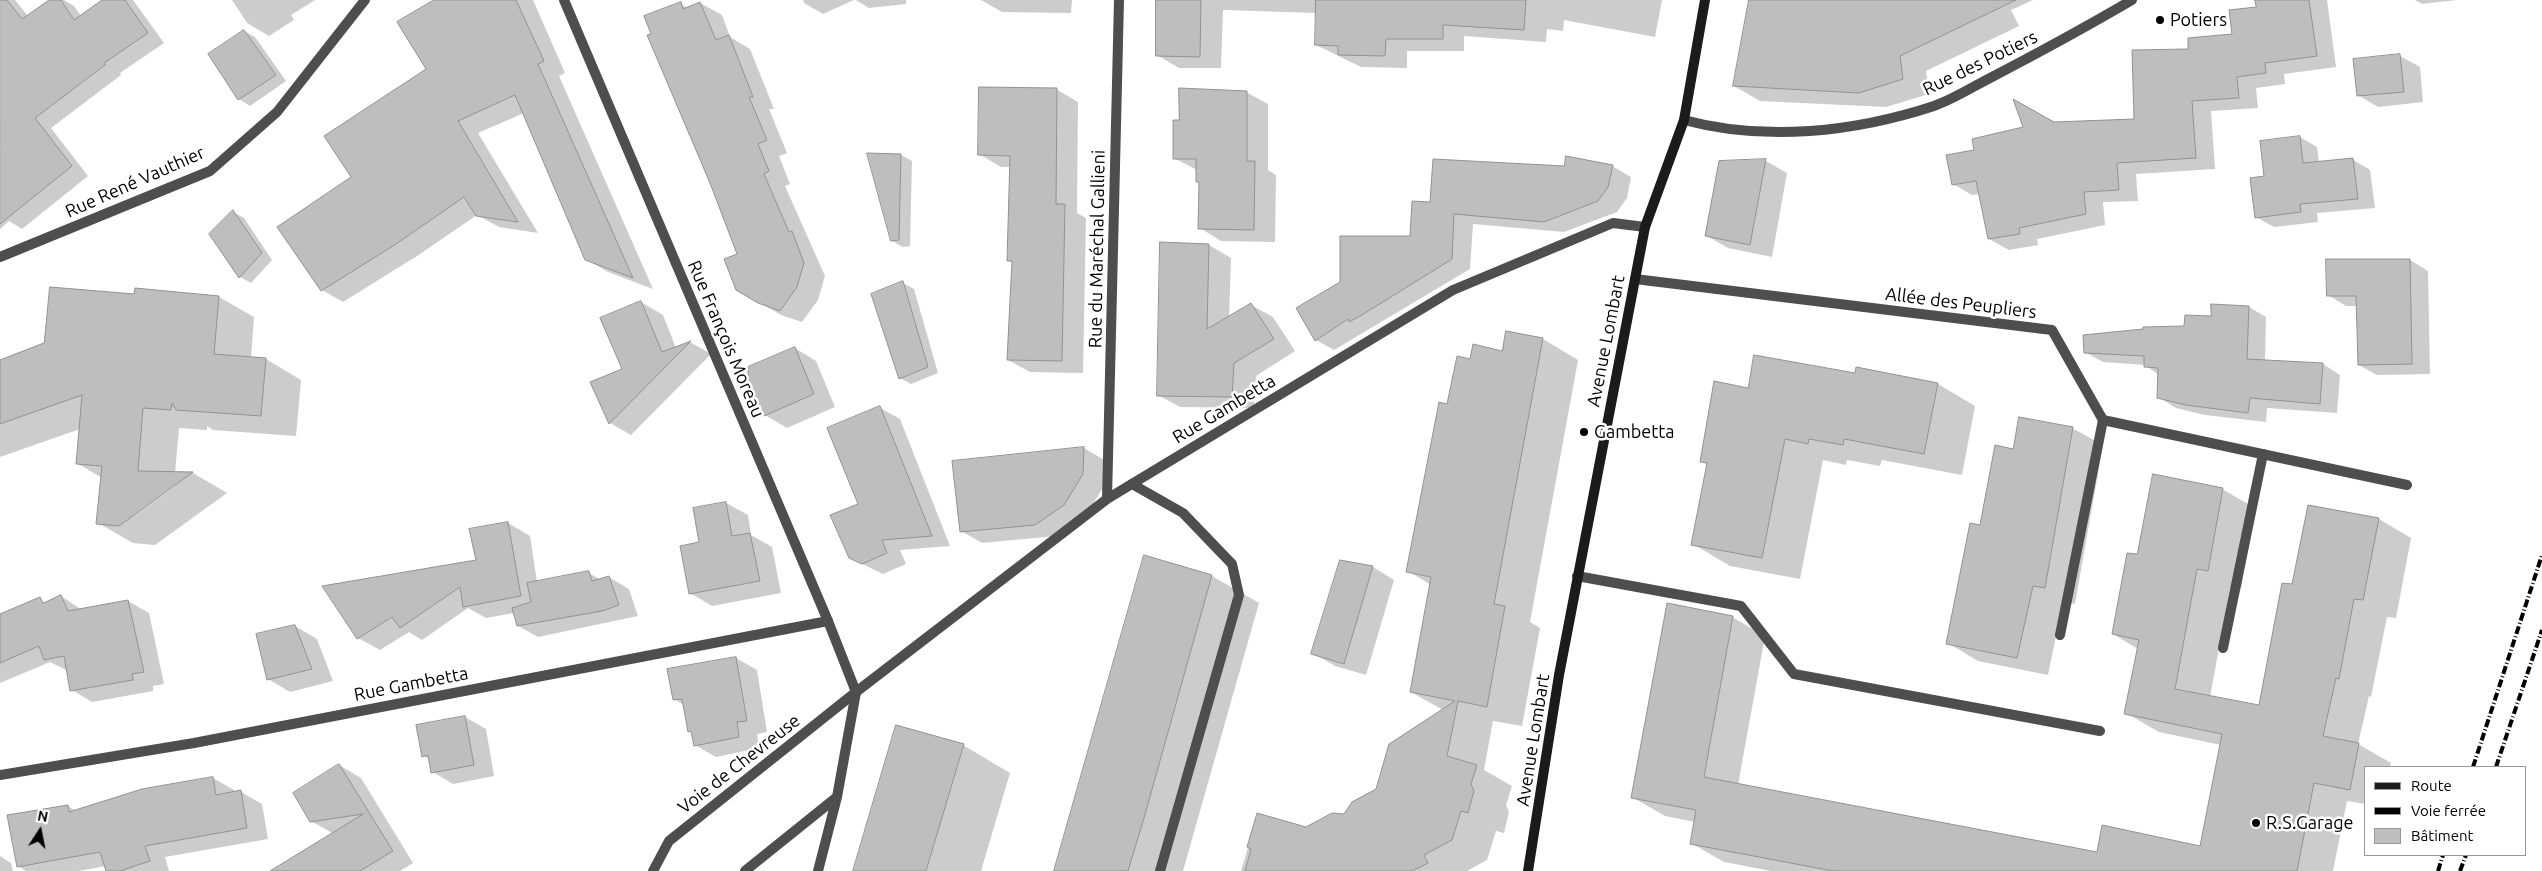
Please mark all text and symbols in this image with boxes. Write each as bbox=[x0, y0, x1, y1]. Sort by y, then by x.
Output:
place label: Potiers bbox=[2170, 9, 2227, 31]
marker: Potiers bbox=[2154, 14, 2166, 26]
street label: Rue des Potiers bbox=[1919, 26, 2041, 100]
street label: Rue René Vauthier bbox=[62, 142, 208, 222]
street label: Rue du Maréchal Gallieni bbox=[1084, 150, 1110, 348]
street label: Rue François Moreau bbox=[683, 257, 769, 421]
street label: Avenue Lombart bbox=[1583, 273, 1629, 409]
street label: Allée des Peupliers bbox=[1884, 283, 2038, 323]
street label: Rue Gambetta bbox=[1169, 370, 1279, 448]
place label: Gambetta bbox=[1594, 421, 1675, 443]
marker: Gambetta bbox=[1578, 426, 1590, 438]
street label: Rue Gambetta bbox=[352, 662, 470, 706]
street label: Avenue Lombart bbox=[1512, 672, 1554, 808]
street label: Voie de Chevreuse bbox=[674, 710, 804, 818]
legend bbox=[2364, 766, 2527, 856]
text: Route bbox=[2411, 777, 2452, 794]
text: Voie ferrée bbox=[2411, 802, 2486, 819]
north arrow bbox=[15, 806, 65, 856]
text: N bbox=[36, 807, 50, 825]
place label: R.S.Garage bbox=[2266, 812, 2353, 834]
marker: R.S.Garage bbox=[2250, 817, 2262, 829]
text: Bâtiment bbox=[2411, 827, 2473, 844]

